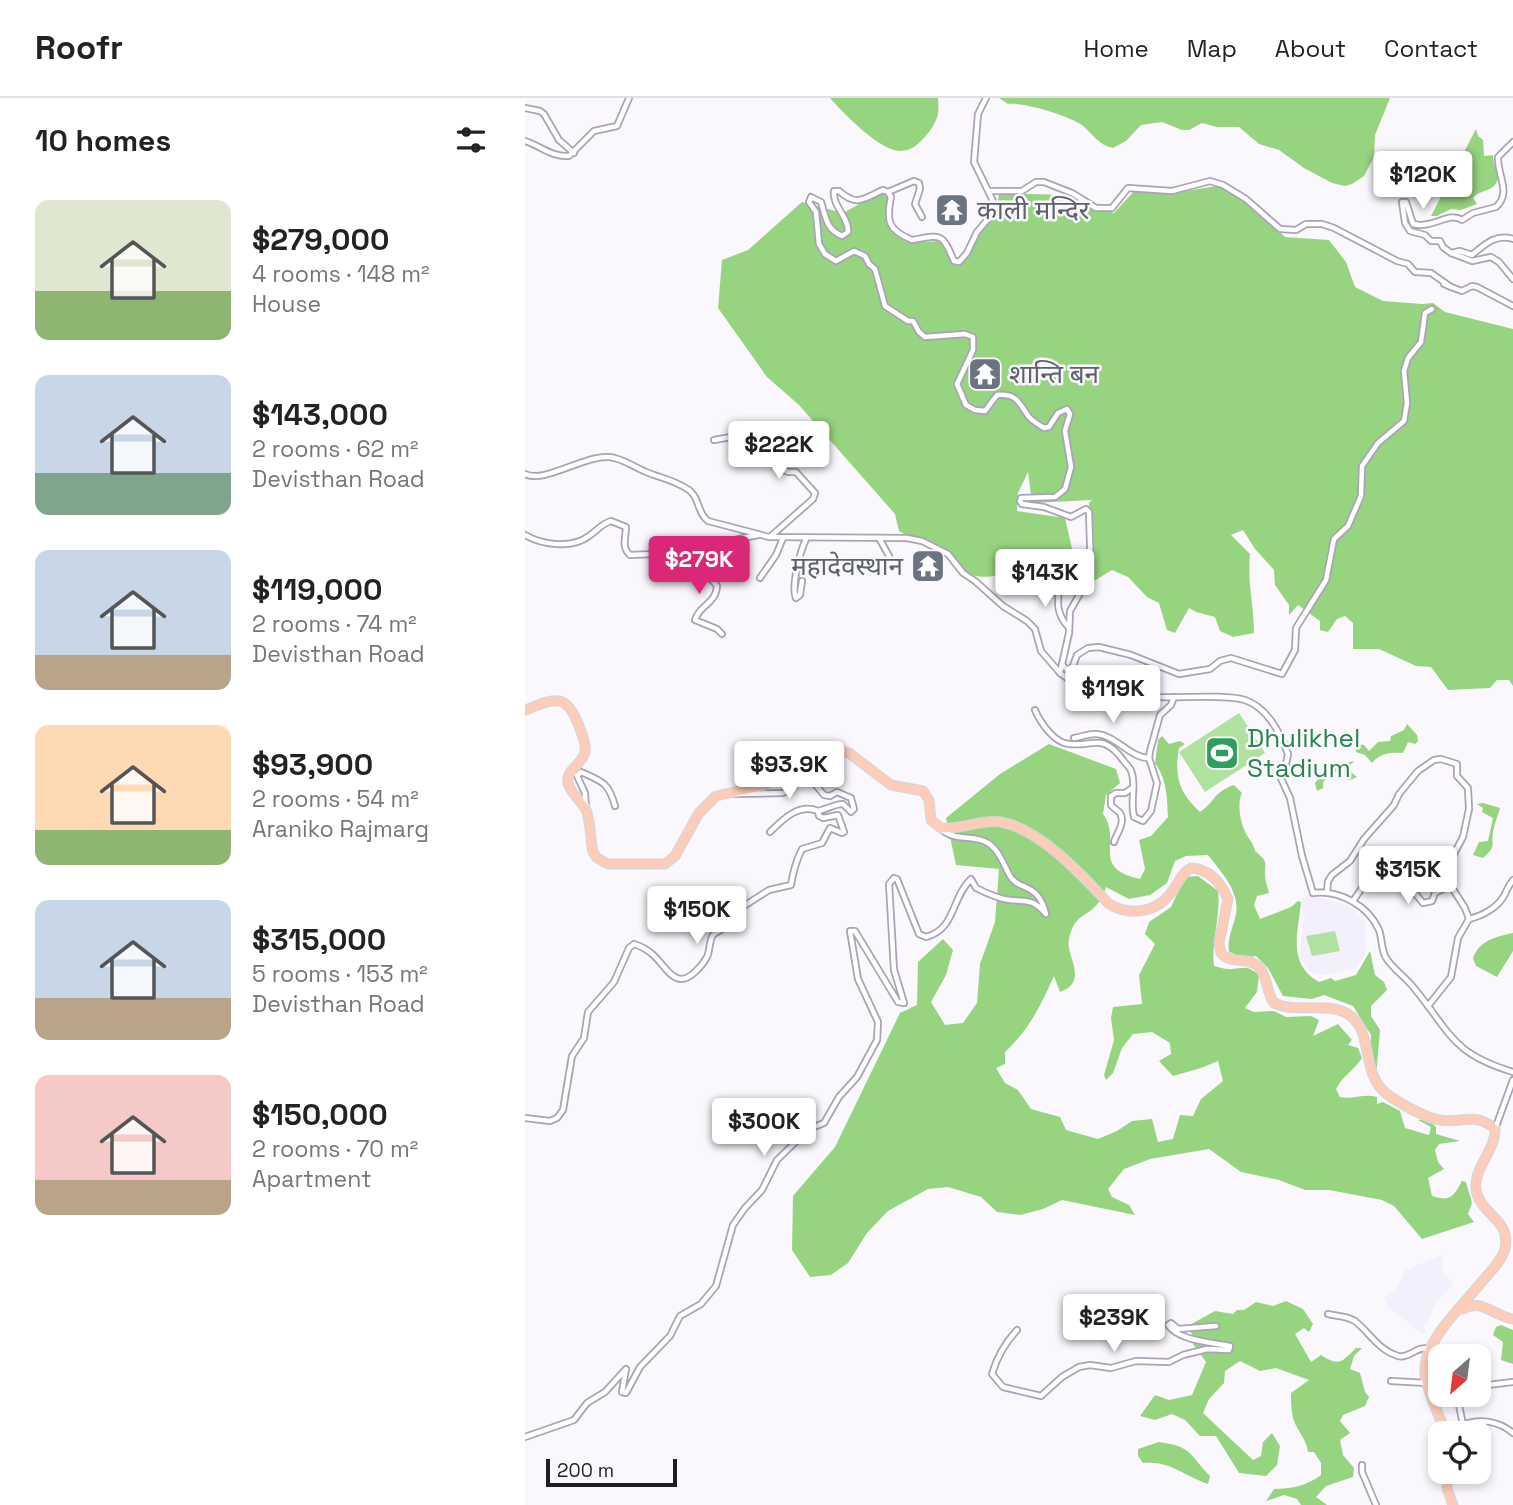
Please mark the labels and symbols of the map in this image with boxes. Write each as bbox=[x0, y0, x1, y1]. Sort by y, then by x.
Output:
pin: $120K bbox=[1374, 152, 1472, 211]
temple icon: काली मन्दिर bbox=[933, 191, 971, 229]
place label: काली मन्दिर bbox=[977, 193, 1091, 227]
temple icon: शान्ति बन bbox=[966, 355, 1004, 393]
place label: शान्ति बन bbox=[1009, 357, 1100, 391]
pin: $222K bbox=[730, 422, 828, 481]
pin: $279K bbox=[650, 536, 748, 596]
temple icon: महादेवस्थान bbox=[909, 547, 947, 585]
place label: महादेवस्थान bbox=[791, 549, 904, 583]
pin: $143K bbox=[996, 550, 1094, 609]
pin: $119K bbox=[1064, 666, 1162, 725]
place label: Dhulikhel Stadium bbox=[1247, 721, 1360, 785]
sports icon: Dhulikhel Stadium bbox=[1203, 734, 1241, 772]
pin: $93.9K bbox=[732, 742, 846, 801]
pin: $315K bbox=[1359, 846, 1457, 906]
pin: $150K bbox=[648, 886, 746, 946]
pin: $300K bbox=[715, 1098, 813, 1158]
pin: $239K bbox=[1065, 1294, 1163, 1354]
north arrow bbox=[1428, 1344, 1491, 1407]
scale bar bbox=[546, 1456, 677, 1488]

